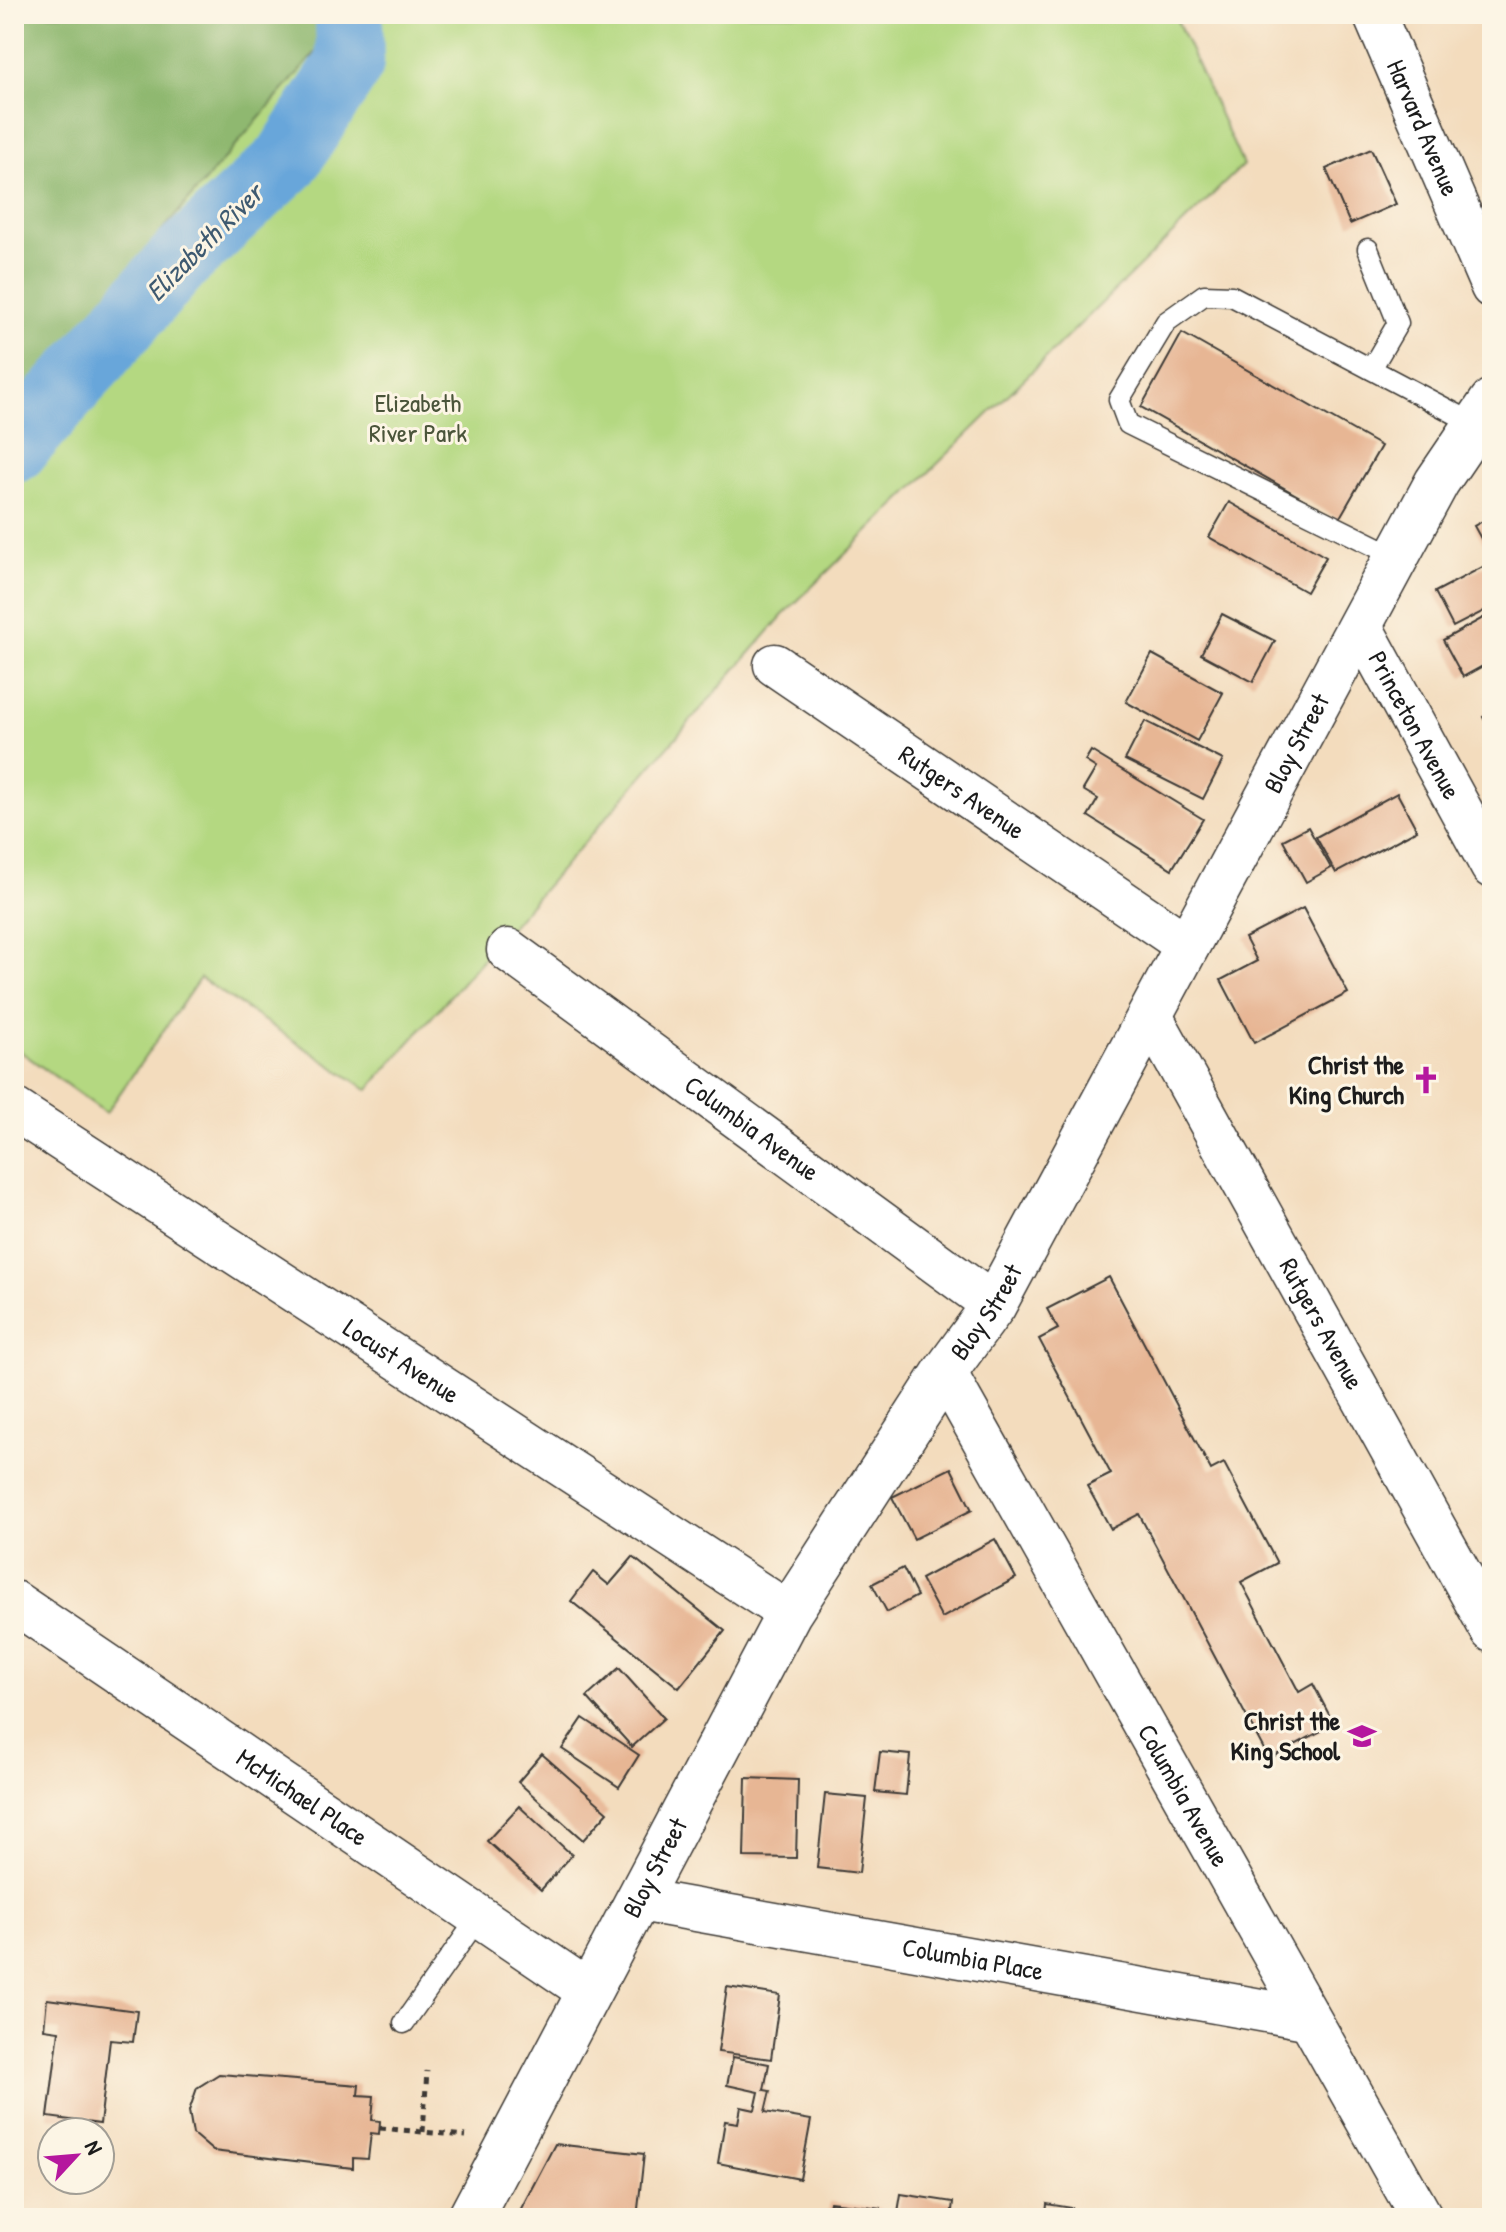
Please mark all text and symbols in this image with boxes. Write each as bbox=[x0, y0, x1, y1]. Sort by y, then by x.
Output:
street label: Harvard Avenue bbox=[1379, 54, 1469, 201]
water label: Elizabeth River bbox=[137, 173, 273, 309]
park label: Elizabeth River Park bbox=[369, 385, 467, 450]
street label: Princeton Avenue bbox=[1360, 645, 1470, 805]
street label: Bloy Street bbox=[1255, 686, 1337, 799]
street label: Rutgers Avenue bbox=[892, 736, 1032, 847]
place label: Christ the King Church bbox=[1289, 1047, 1405, 1113]
church icon: Christ the King Church bbox=[1411, 1065, 1441, 1095]
street label: Columbia Avenue bbox=[678, 1067, 826, 1189]
street label: Rutgers Avenue bbox=[1272, 1252, 1373, 1396]
street label: Bloy Street bbox=[942, 1257, 1030, 1367]
street label: Locust Avenue bbox=[337, 1310, 466, 1411]
place label: Christ the King School bbox=[1230, 1703, 1341, 1769]
street label: Columbia Avenue bbox=[1130, 1717, 1238, 1873]
school or university icon: Christ the King School bbox=[1347, 1721, 1377, 1751]
street label: McMichael Place bbox=[230, 1740, 375, 1854]
street label: Bloy Street bbox=[614, 1811, 695, 1923]
street label: Columbia Place bbox=[900, 1929, 1046, 1988]
north arrow bbox=[36, 2116, 116, 2196]
text: N bbox=[78, 2135, 110, 2159]

